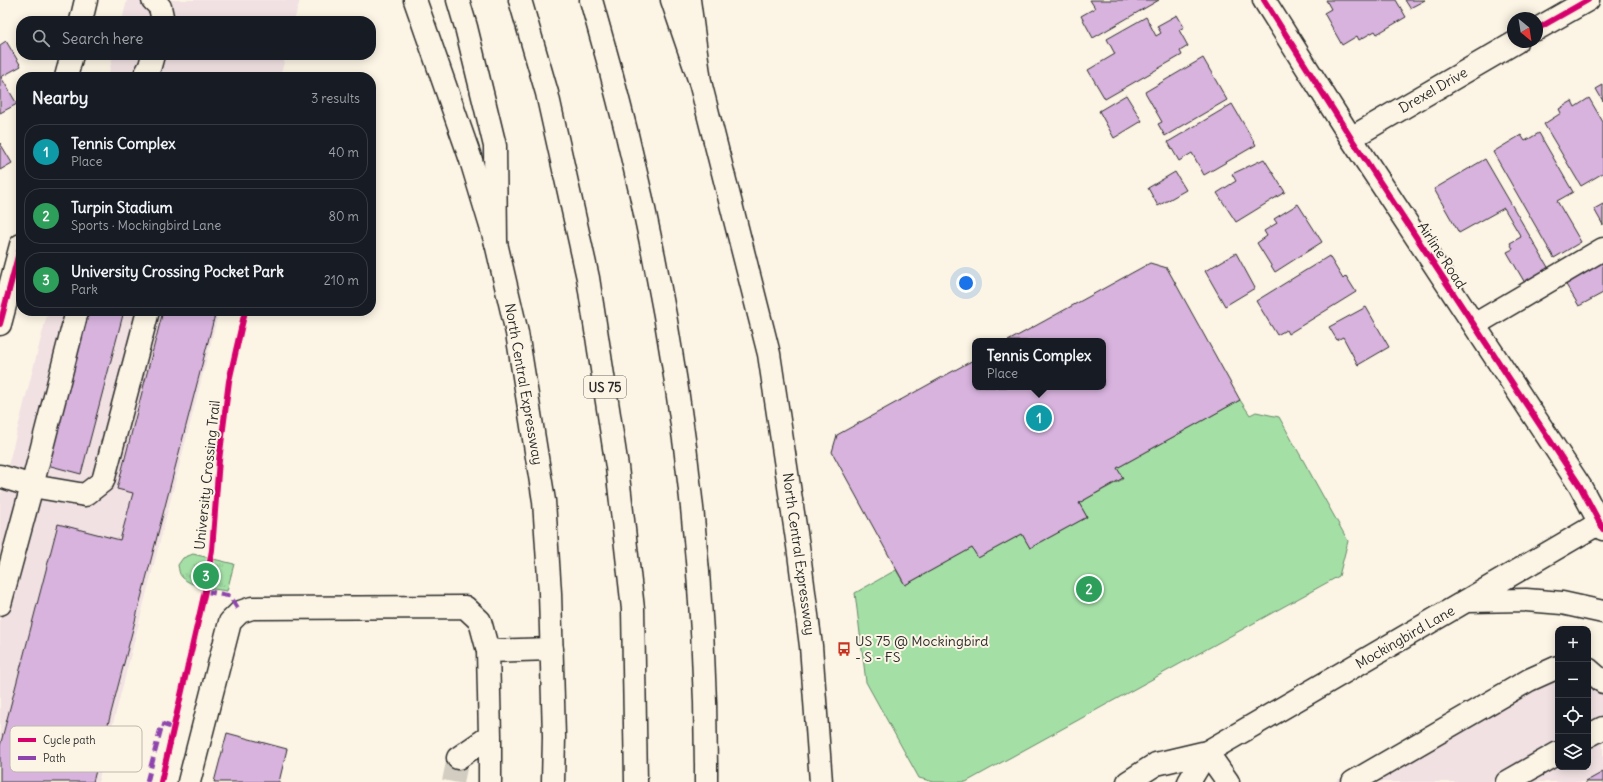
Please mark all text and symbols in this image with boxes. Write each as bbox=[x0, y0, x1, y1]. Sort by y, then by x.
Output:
north arrow bbox=[1507, 12, 1543, 48]
search box bbox=[16, 16, 376, 60]
icon: search bbox=[30, 27, 52, 49]
text: Search here bbox=[62, 29, 143, 48]
street label: Drexel Drive bbox=[1395, 63, 1471, 117]
text: Nearby bbox=[32, 87, 88, 109]
text: 3 results bbox=[311, 90, 360, 107]
text: Tennis Complex bbox=[71, 134, 176, 153]
text: 1 bbox=[43, 144, 49, 161]
text: 40 m bbox=[328, 144, 359, 161]
text: Place bbox=[71, 153, 102, 170]
text: Turpin Stadium bbox=[71, 198, 173, 217]
text: 2 bbox=[42, 208, 50, 225]
text: 80 m bbox=[328, 208, 359, 225]
text: Sports · Mockingbird Lane bbox=[71, 217, 221, 234]
street label: Airline Road bbox=[1414, 218, 1470, 292]
text: University Crossing Pocket Park bbox=[71, 262, 284, 281]
text: 3 bbox=[42, 272, 50, 289]
text: 210 m bbox=[324, 272, 359, 289]
your location bbox=[956, 273, 976, 293]
text: Park bbox=[71, 281, 98, 298]
street label: North Central Expressway bbox=[501, 302, 547, 466]
popup bbox=[972, 338, 1106, 390]
text: Tennis Complex bbox=[987, 346, 1091, 365]
text: Place bbox=[987, 365, 1018, 382]
road number: US 75 bbox=[584, 376, 626, 398]
street label: University Crossing Trail bbox=[190, 399, 224, 551]
pin: 1 bbox=[1026, 403, 1052, 433]
street label: North Central Expressway bbox=[779, 472, 819, 636]
pin: 3 bbox=[193, 561, 219, 591]
pin: 2 bbox=[1076, 574, 1102, 604]
street label: Mockingbird Lane bbox=[1352, 601, 1458, 673]
map controls bbox=[1555, 626, 1591, 770]
button: + bbox=[1555, 626, 1591, 662]
place label: US 75 @ Mockingbird - S - FS bbox=[855, 632, 988, 666]
bus stop icon: US 75 @ Mockingbird - S - FS bbox=[836, 641, 852, 657]
button: − bbox=[1555, 662, 1591, 698]
button: locate bbox=[1555, 698, 1591, 734]
legend bbox=[10, 726, 142, 772]
text: Cycle path bbox=[43, 733, 96, 747]
button: layers bbox=[1555, 734, 1591, 770]
text: Path bbox=[43, 751, 66, 765]

